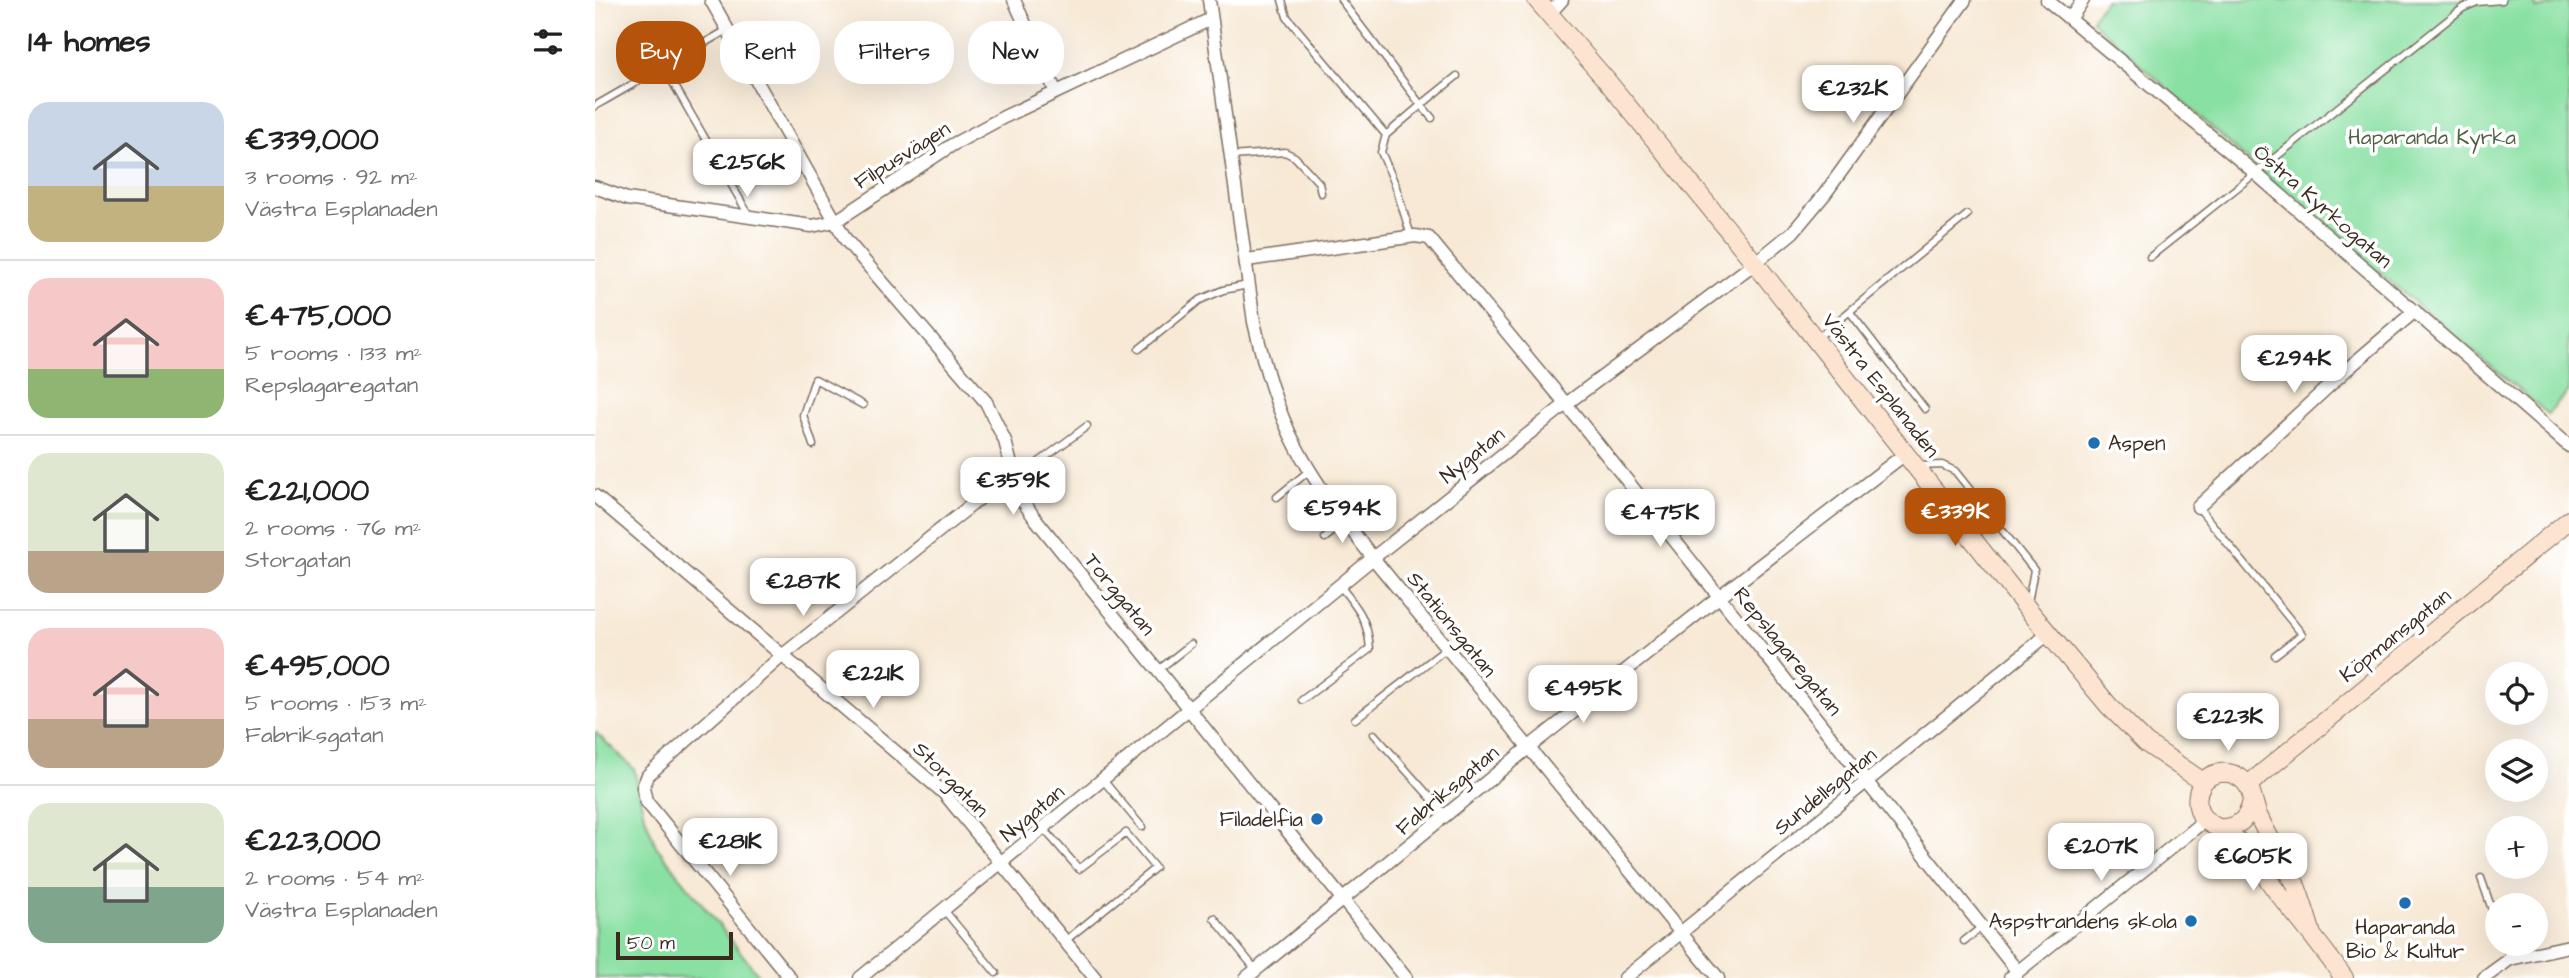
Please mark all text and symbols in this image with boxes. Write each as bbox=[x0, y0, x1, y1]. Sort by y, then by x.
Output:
text: 14 homes bbox=[28, 21, 151, 63]
chip: Buy bbox=[616, 21, 706, 84]
chip: Rent bbox=[720, 21, 820, 84]
chip: Filters bbox=[834, 21, 954, 84]
chip: New bbox=[968, 21, 1064, 84]
icon: filters bbox=[529, 23, 567, 61]
pin: €232K bbox=[1804, 66, 1902, 125]
text: €232K bbox=[1818, 72, 1888, 104]
street label: Filpusvägen bbox=[849, 114, 957, 198]
text: €339,000 bbox=[245, 119, 379, 161]
park label: Haparanda Kyrka bbox=[2348, 123, 2516, 154]
icon: home bbox=[84, 130, 168, 214]
street label: Östra Kyrkogatan bbox=[2246, 138, 2398, 276]
pin: €256K bbox=[698, 140, 796, 199]
text: €256K bbox=[709, 146, 785, 178]
text: 3 rooms · 92 m² bbox=[245, 161, 418, 193]
text: Västra Esplanaden bbox=[245, 193, 438, 225]
text: €475,000 bbox=[245, 295, 391, 337]
icon: home bbox=[84, 306, 168, 390]
street label: Västra Esplanaden bbox=[1814, 307, 1946, 464]
pin: €294K bbox=[2245, 336, 2343, 395]
text: 5 rooms · 133 m² bbox=[245, 337, 422, 369]
text: €294K bbox=[2257, 342, 2331, 374]
text: Repslagaregatan bbox=[245, 369, 418, 401]
street label: Nygatan bbox=[1434, 420, 1512, 492]
place label: Aspen bbox=[2108, 429, 2166, 459]
marker: Aspen bbox=[2086, 435, 2102, 451]
pin: €359K bbox=[964, 458, 1062, 517]
text: €359K bbox=[976, 464, 1050, 496]
text: €221,000 bbox=[245, 470, 369, 512]
icon: home bbox=[84, 481, 168, 565]
pin: €594K bbox=[1293, 486, 1391, 545]
pin: €339K bbox=[1906, 489, 2004, 548]
pin: €475K bbox=[1611, 490, 1709, 549]
text: €594K bbox=[1303, 492, 1381, 524]
text: €339K bbox=[1921, 495, 1989, 527]
text: €475K bbox=[1621, 496, 1699, 528]
text: 2 rooms · 76 m² bbox=[245, 512, 421, 544]
text: Storgatan bbox=[245, 544, 351, 576]
street label: Torggatan bbox=[1076, 547, 1162, 643]
pin: €287K bbox=[754, 558, 852, 618]
text: €287K bbox=[766, 565, 840, 597]
street label: Stationsgatan bbox=[1398, 565, 1503, 685]
street label: Repslagaregatan bbox=[1725, 581, 1849, 723]
street label: Köpmansgatan bbox=[2334, 581, 2458, 691]
text: €495,000 bbox=[245, 645, 390, 687]
pin: €221K bbox=[824, 650, 922, 710]
icon: home bbox=[84, 656, 168, 740]
text: €221K bbox=[842, 657, 904, 689]
map controls bbox=[2485, 662, 2548, 956]
button: locate bbox=[2485, 662, 2548, 725]
pin: €495K bbox=[1534, 666, 1632, 725]
text: €495K bbox=[1544, 672, 1622, 704]
text: 5 rooms · 153 m² bbox=[245, 687, 427, 719]
pin: €223K bbox=[2179, 694, 2277, 753]
text: €223K bbox=[2193, 700, 2263, 732]
text: Fabriksgatan bbox=[245, 719, 383, 751]
street label: Storgatan bbox=[905, 735, 995, 825]
street label: Fabriksgatan bbox=[1390, 739, 1506, 844]
button: layers bbox=[2485, 739, 2548, 802]
street label: Sundellsgatan bbox=[1768, 741, 1884, 844]
street label: Nygatan bbox=[994, 778, 1072, 850]
place label: Filadelfia bbox=[1220, 805, 1303, 834]
marker: Filadelfia bbox=[1309, 811, 1325, 827]
button: + bbox=[2485, 816, 2548, 879]
pin: €281K bbox=[681, 818, 779, 878]
text: €223,000 bbox=[245, 820, 381, 862]
pin: €207K bbox=[2052, 824, 2150, 883]
text: €281K bbox=[698, 825, 762, 857]
text: €207K bbox=[2064, 830, 2138, 862]
icon: home bbox=[84, 831, 168, 915]
pin: €605K bbox=[2204, 834, 2302, 893]
text: €605K bbox=[2214, 840, 2292, 872]
text: 2 rooms · 54 m² bbox=[245, 862, 425, 894]
button: − bbox=[2485, 893, 2548, 956]
text: Västra Esplanaden bbox=[245, 894, 438, 926]
marker: Haparanda Bio & Kultur bbox=[2397, 895, 2413, 911]
place label: Aspstrandens skola bbox=[1989, 907, 2177, 937]
marker: Aspstrandens skola bbox=[2183, 913, 2199, 929]
place label: Haparanda Bio & Kultur bbox=[2346, 913, 2465, 966]
scale bar bbox=[616, 929, 733, 961]
text: 50 m bbox=[627, 930, 675, 957]

